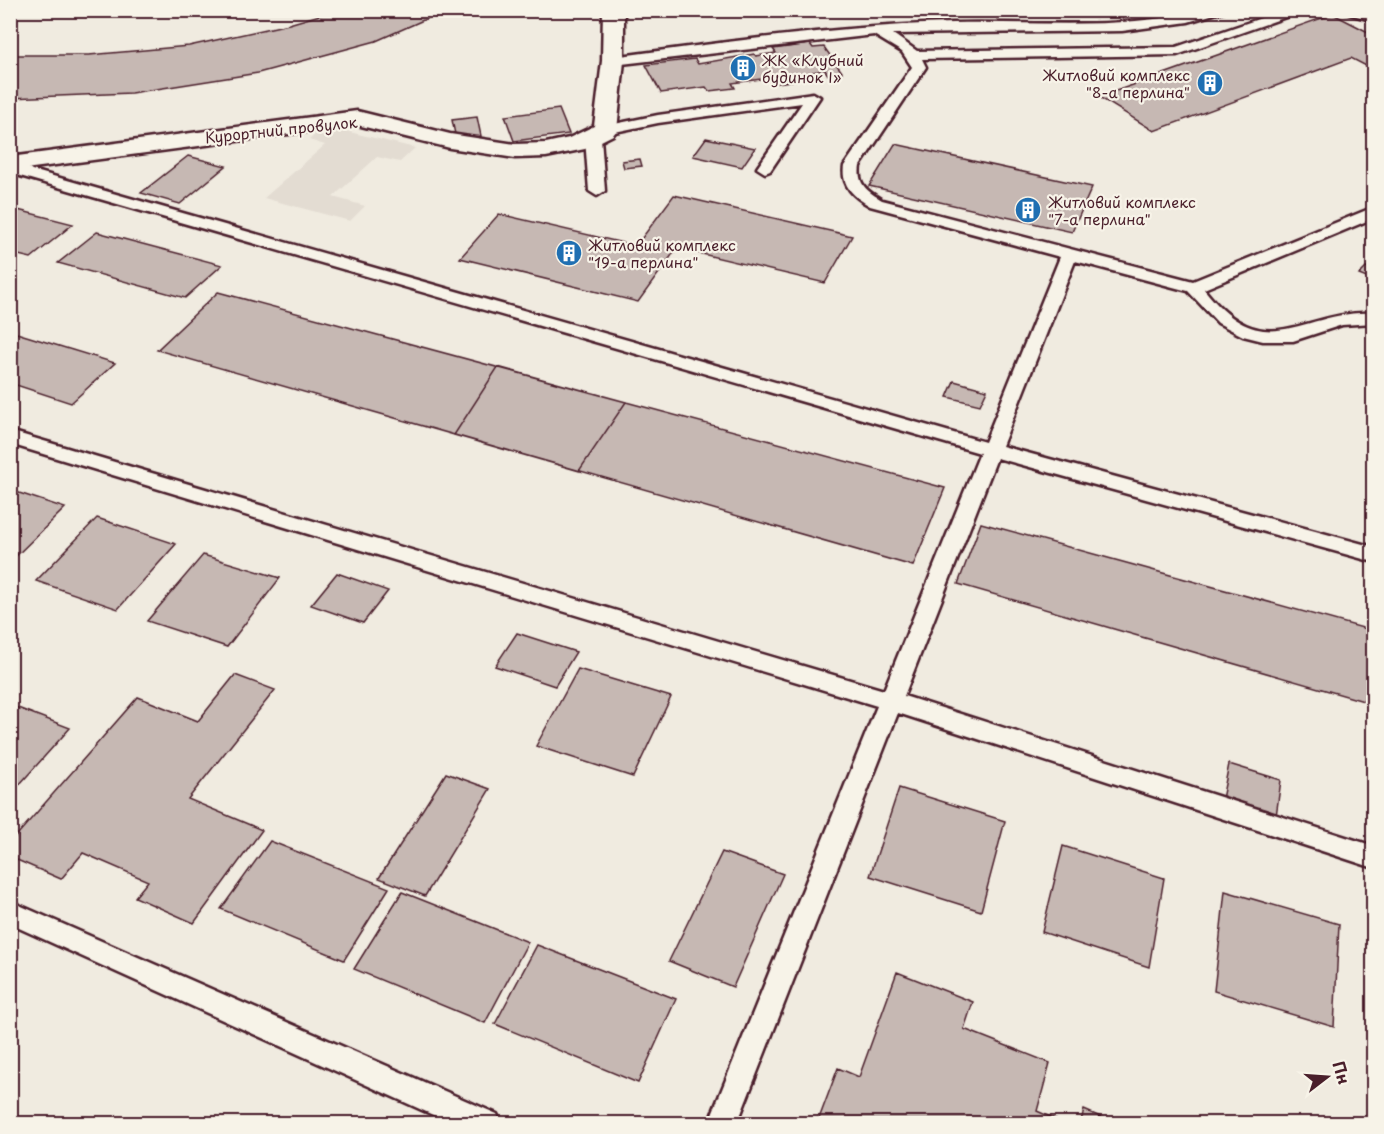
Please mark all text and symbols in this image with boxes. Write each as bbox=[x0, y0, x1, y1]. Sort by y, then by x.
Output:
place label: ЖК «Клубний будинок I» bbox=[761, 48, 864, 88]
building icon: ЖК «Клубний будинок I» bbox=[728, 53, 758, 83]
place label: Житловий комплекс "8-а перлина" bbox=[1042, 63, 1190, 103]
building icon: Житловий комплекс "8-а перлина" bbox=[1195, 68, 1225, 98]
street label: Курортний провулок bbox=[204, 110, 358, 148]
place label: Житловий комплекс "7-а перлина" bbox=[1048, 190, 1196, 230]
building icon: Житловий комплекс "7-а перлина" bbox=[1013, 195, 1043, 225]
place label: Житловий комплекс "19-а перлина" bbox=[588, 233, 736, 273]
building icon: Житловий комплекс "19-а перлина" bbox=[554, 238, 584, 268]
north arrow bbox=[1297, 1047, 1357, 1107]
text: Пн bbox=[1327, 1058, 1357, 1087]

